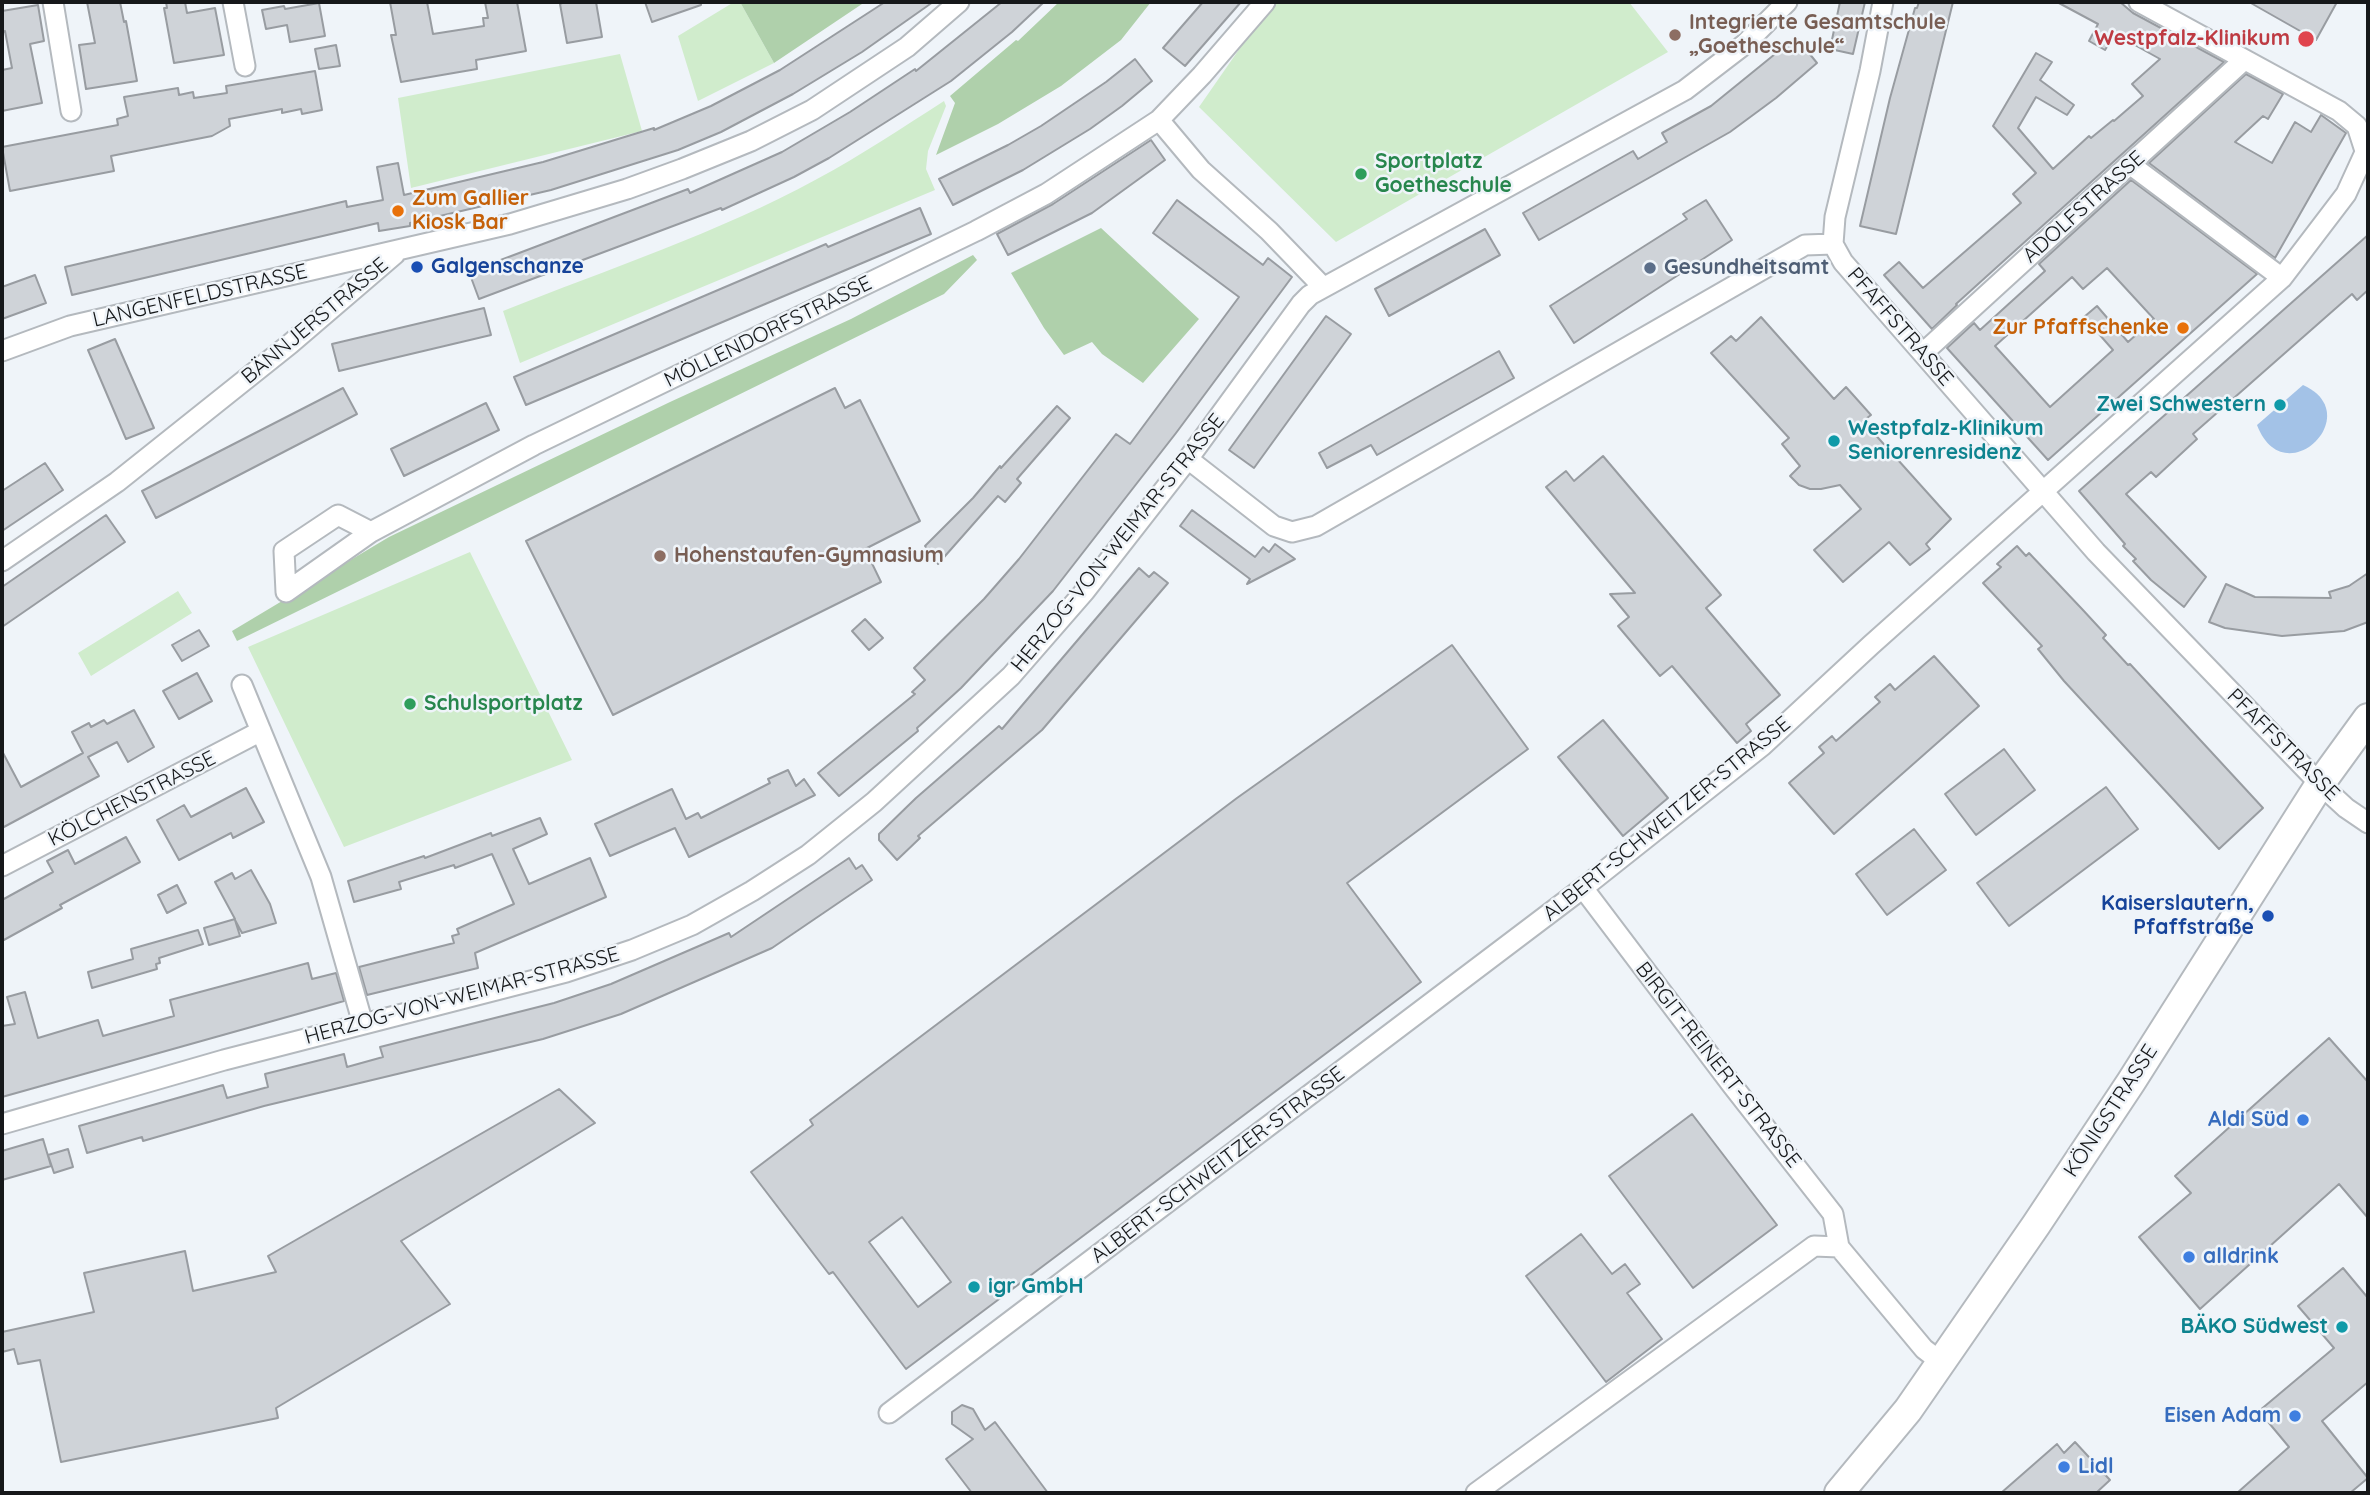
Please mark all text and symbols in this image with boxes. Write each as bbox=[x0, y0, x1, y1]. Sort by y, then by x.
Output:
place label: Integrierte Gesamtschule „Goetheschule“ bbox=[1689, 10, 1946, 60]
place label: Westpfalz-Klinikum bbox=[2094, 26, 2290, 52]
marker: Integrierte Gesamtschule „Goetheschule“ bbox=[1667, 27, 1683, 43]
marker: Westpfalz-Klinikum bbox=[2296, 29, 2316, 49]
street label: ADOLFSTRASSE bbox=[2018, 146, 2150, 268]
place label: Sportplatz Goetheschule bbox=[1375, 149, 1512, 199]
marker: Sportplatz Goetheschule bbox=[1353, 166, 1369, 182]
place label: Zum Gallier Kiosk Bar bbox=[412, 186, 529, 236]
marker: Zum Gallier Kiosk Bar bbox=[390, 203, 406, 219]
street label: BÄNNJERSTRASSE bbox=[237, 252, 393, 390]
place label: Galgenschanze bbox=[431, 254, 584, 280]
place label: Gesundheitsamt bbox=[1664, 255, 1829, 281]
street label: LANGENFELDSTRASSE bbox=[90, 259, 310, 333]
marker: Galgenschanze bbox=[409, 259, 425, 275]
marker: Gesundheitsamt bbox=[1642, 260, 1658, 276]
street label: PFAFFSTRASSE bbox=[1842, 263, 1958, 391]
street label: MÖLLENDORFSTRASSE bbox=[660, 271, 876, 393]
place label: Zur Pfaffschenke bbox=[1992, 315, 2169, 341]
marker: Zur Pfaffschenke bbox=[2175, 320, 2191, 336]
place label: Zwei Schwestern bbox=[2096, 392, 2266, 418]
marker: Zwei Schwestern bbox=[2272, 397, 2288, 413]
street label: HERZOG-VON-WEIMAR-STRASSE bbox=[1006, 409, 1230, 677]
place label: Westpfalz-Klinikum Seniorenresidenz bbox=[1848, 416, 2044, 466]
marker: Westpfalz-Klinikum Seniorenresidenz bbox=[1826, 433, 1842, 449]
place label: Hohenstaufen-Gymnasium bbox=[674, 543, 944, 569]
marker: Hohenstaufen-Gymnasium bbox=[652, 548, 668, 564]
street label: PFAFFSTRASSE bbox=[2222, 684, 2344, 806]
place label: Schulsportplatz bbox=[424, 691, 583, 717]
marker: Schulsportplatz bbox=[402, 696, 418, 712]
street label: ALBERT-SCHWEITZER-STRASSE bbox=[1538, 711, 1796, 927]
street label: KÖLCHENSTRASSE bbox=[44, 746, 220, 852]
place label: Kaiserslautern, Pfaffstraße bbox=[2101, 891, 2254, 941]
marker: Kaiserslautern, Pfaffstraße bbox=[2260, 908, 2276, 924]
street label: HERZOG-VON-WEIMAR-STRASSE bbox=[302, 942, 622, 1050]
street label: BIRGIT-REINERT-STRASSE bbox=[1630, 957, 1806, 1173]
street label: KÖNIGSTRASSE bbox=[2059, 1040, 2163, 1182]
street label: ALBERT-SCHWEITZER-STRASSE bbox=[1086, 1061, 1350, 1269]
place label: Aldi Süd bbox=[2208, 1107, 2289, 1133]
marker: Aldi Süd bbox=[2295, 1112, 2311, 1128]
place label: alldrink bbox=[2203, 1244, 2279, 1270]
marker: alldrink bbox=[2181, 1249, 2197, 1265]
place label: igr GmbH bbox=[988, 1274, 1084, 1300]
marker: igr GmbH bbox=[966, 1279, 982, 1295]
place label: BÄKO Südwest bbox=[2181, 1314, 2328, 1340]
marker: BÄKO Südwest bbox=[2334, 1319, 2350, 1335]
place label: Eisen Adam bbox=[2164, 1403, 2281, 1429]
marker: Eisen Adam bbox=[2287, 1408, 2303, 1424]
place label: Lidl bbox=[2078, 1454, 2114, 1480]
marker: Lidl bbox=[2056, 1459, 2072, 1475]

